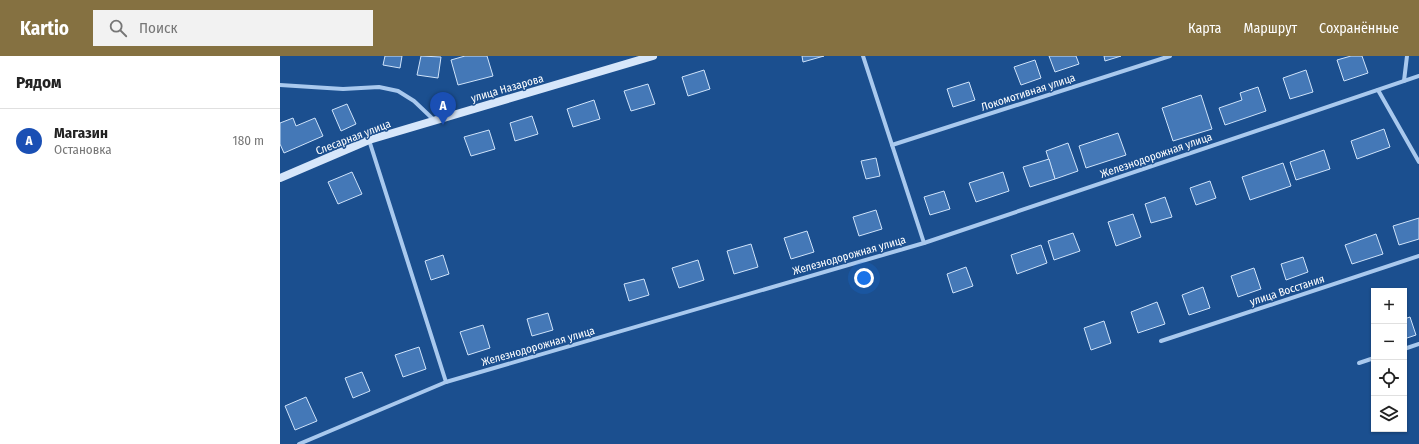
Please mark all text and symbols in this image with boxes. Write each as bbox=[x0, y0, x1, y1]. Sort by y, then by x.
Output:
search box bbox=[93, 10, 373, 46]
text: Kartio bbox=[20, 17, 69, 40]
icon: search bbox=[107, 17, 129, 39]
text: Поиск bbox=[139, 19, 177, 37]
text: Карта bbox=[1188, 20, 1221, 37]
text: Маршрут bbox=[1243, 20, 1297, 37]
text: Сохранённые bbox=[1319, 20, 1399, 37]
street label: Локомотивная улица bbox=[980, 71, 1077, 114]
text: Рядом bbox=[16, 72, 61, 93]
street label: улица Назарова bbox=[469, 72, 545, 105]
pin: A bbox=[430, 92, 456, 125]
street label: Слесарная улица bbox=[314, 117, 393, 158]
text: Магазин bbox=[54, 124, 108, 142]
street label: Железнодорожная улица bbox=[1099, 130, 1214, 181]
text: A bbox=[25, 133, 33, 148]
text: 180 m bbox=[233, 133, 264, 148]
text: Остановка bbox=[54, 142, 112, 157]
street label: Железнодорожная улица bbox=[791, 233, 907, 278]
your location bbox=[854, 268, 874, 288]
street label: улица Восстания bbox=[1248, 272, 1326, 309]
map controls bbox=[1371, 288, 1407, 432]
button: + bbox=[1371, 288, 1407, 324]
street label: Железнодорожная улица bbox=[480, 324, 596, 369]
button: − bbox=[1371, 324, 1407, 360]
button: locate bbox=[1371, 360, 1407, 396]
button: layers bbox=[1371, 396, 1407, 432]

